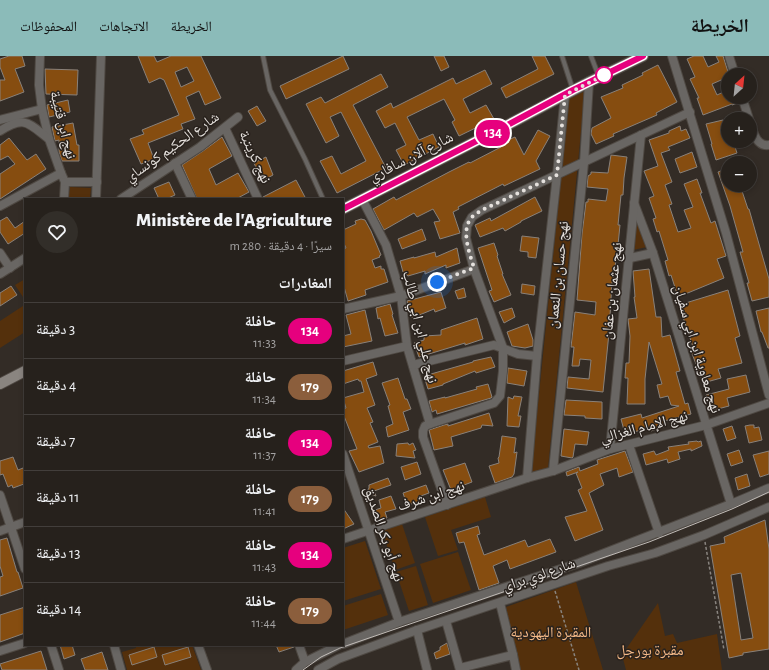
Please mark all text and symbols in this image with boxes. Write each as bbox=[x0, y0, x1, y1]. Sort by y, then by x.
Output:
text: الخريطة bbox=[691, 17, 749, 36]
text: المحفوظات bbox=[20, 20, 77, 34]
text: الاتجاهات bbox=[99, 20, 149, 34]
text: الخريطة bbox=[171, 20, 212, 34]
unlabelled marker bbox=[595, 66, 613, 84]
north arrow bbox=[721, 68, 757, 104]
map controls bbox=[721, 68, 757, 192]
street label: نهج ابن قتيبة bbox=[45, 89, 79, 161]
street label: شارع الحكيم كونساي bbox=[122, 109, 224, 188]
button: + bbox=[721, 112, 757, 148]
line badge: 134 bbox=[470, 120, 516, 146]
text: 134 bbox=[484, 126, 502, 140]
street label: نهج كريتبة bbox=[234, 128, 274, 187]
street label: شارع آلان سافاري bbox=[366, 129, 457, 188]
button: − bbox=[721, 156, 757, 192]
button: heart bbox=[36, 211, 78, 253]
text: Ministère de l'Agriculture bbox=[136, 211, 332, 230]
street label: نهج حسان بن النعمان bbox=[545, 220, 573, 330]
text: سيرًا · 4 دقيقة · 280 m bbox=[230, 240, 332, 253]
street label: نهج عثمان بن عفان bbox=[599, 242, 627, 341]
street label: نهج علي ابن ابي طالب bbox=[396, 269, 440, 386]
your location bbox=[427, 272, 447, 292]
text: المغادرات bbox=[279, 276, 332, 291]
street label: نهج معاوية ابن ابي سفيان bbox=[667, 283, 724, 416]
text: حافلة bbox=[245, 314, 276, 329]
text: 3 دقيقة bbox=[36, 322, 75, 337]
text: 134 bbox=[301, 324, 319, 338]
text: 11:33 bbox=[253, 337, 276, 350]
text: حافلة bbox=[245, 370, 276, 385]
text: 4 دقيقة bbox=[36, 378, 76, 393]
text: 179 bbox=[301, 380, 319, 394]
text: 11:34 bbox=[252, 393, 276, 406]
street label: نهج الإمام الغزالي bbox=[599, 408, 690, 450]
text: حافلة bbox=[245, 426, 276, 441]
text: 7 دقيقة bbox=[36, 434, 75, 449]
text: 134 bbox=[301, 436, 319, 450]
text: 11:37 bbox=[253, 449, 276, 462]
street label: نهج ابن شرف bbox=[395, 478, 467, 516]
text: حافلة bbox=[245, 482, 276, 497]
street label: نهج أبو بكر الصديق bbox=[360, 484, 408, 584]
text: 11 دقيقة bbox=[36, 490, 79, 505]
text: 179 bbox=[301, 492, 319, 506]
text: 11:41 bbox=[253, 505, 276, 518]
text: حافلة bbox=[245, 538, 276, 553]
text: 13 دقيقة bbox=[36, 546, 80, 561]
text: 134 bbox=[301, 548, 319, 562]
street label: شارع لوي براي bbox=[501, 556, 579, 598]
text: 11:43 bbox=[252, 561, 276, 574]
text: حافلة bbox=[245, 594, 276, 609]
text: 14 دقيقة bbox=[36, 602, 81, 617]
text: 179 bbox=[301, 604, 319, 618]
text: 11:44 bbox=[252, 617, 276, 630]
park label: المقبرة اليهودية bbox=[511, 625, 591, 641]
park label: مقبرة بورجل bbox=[616, 643, 684, 660]

